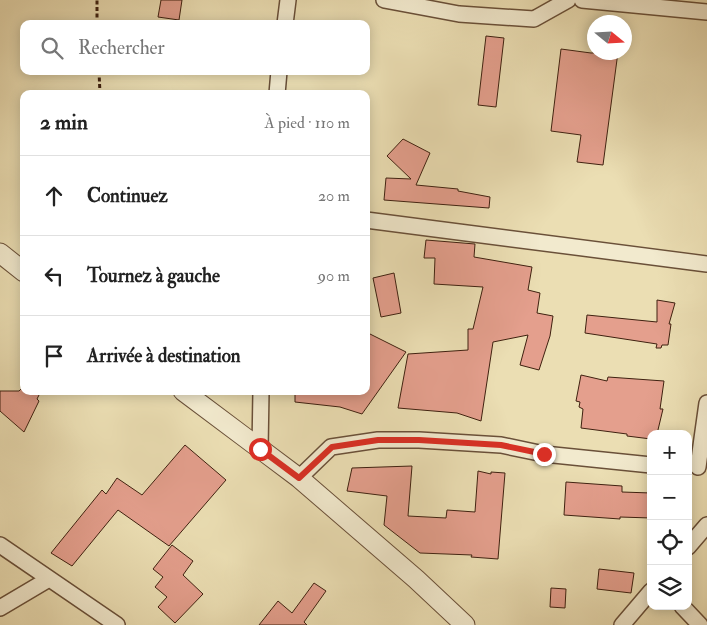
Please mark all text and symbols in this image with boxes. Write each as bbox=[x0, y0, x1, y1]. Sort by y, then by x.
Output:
north arrow bbox=[587, 15, 632, 60]
search box bbox=[20, 20, 370, 75]
icon: search bbox=[38, 34, 66, 62]
text: Rechercher bbox=[78, 36, 165, 60]
text: 2 min bbox=[40, 109, 88, 136]
text: À pied · 110 m bbox=[265, 113, 350, 133]
icon: ahead bbox=[40, 182, 68, 210]
text: Continuez bbox=[87, 184, 168, 208]
text: 20 m bbox=[318, 186, 350, 206]
icon: left bbox=[40, 262, 68, 290]
text: Tournez à gauche bbox=[87, 264, 220, 288]
text: 90 m bbox=[318, 266, 350, 286]
icon: arrive bbox=[40, 342, 68, 370]
text: Arrivée à destination bbox=[87, 344, 241, 368]
map controls bbox=[647, 430, 692, 610]
button: + bbox=[647, 430, 692, 475]
route start bbox=[249, 438, 272, 461]
route end bbox=[533, 443, 556, 466]
button: − bbox=[647, 475, 692, 520]
button: locate bbox=[647, 520, 692, 565]
button: layers bbox=[647, 565, 692, 610]

